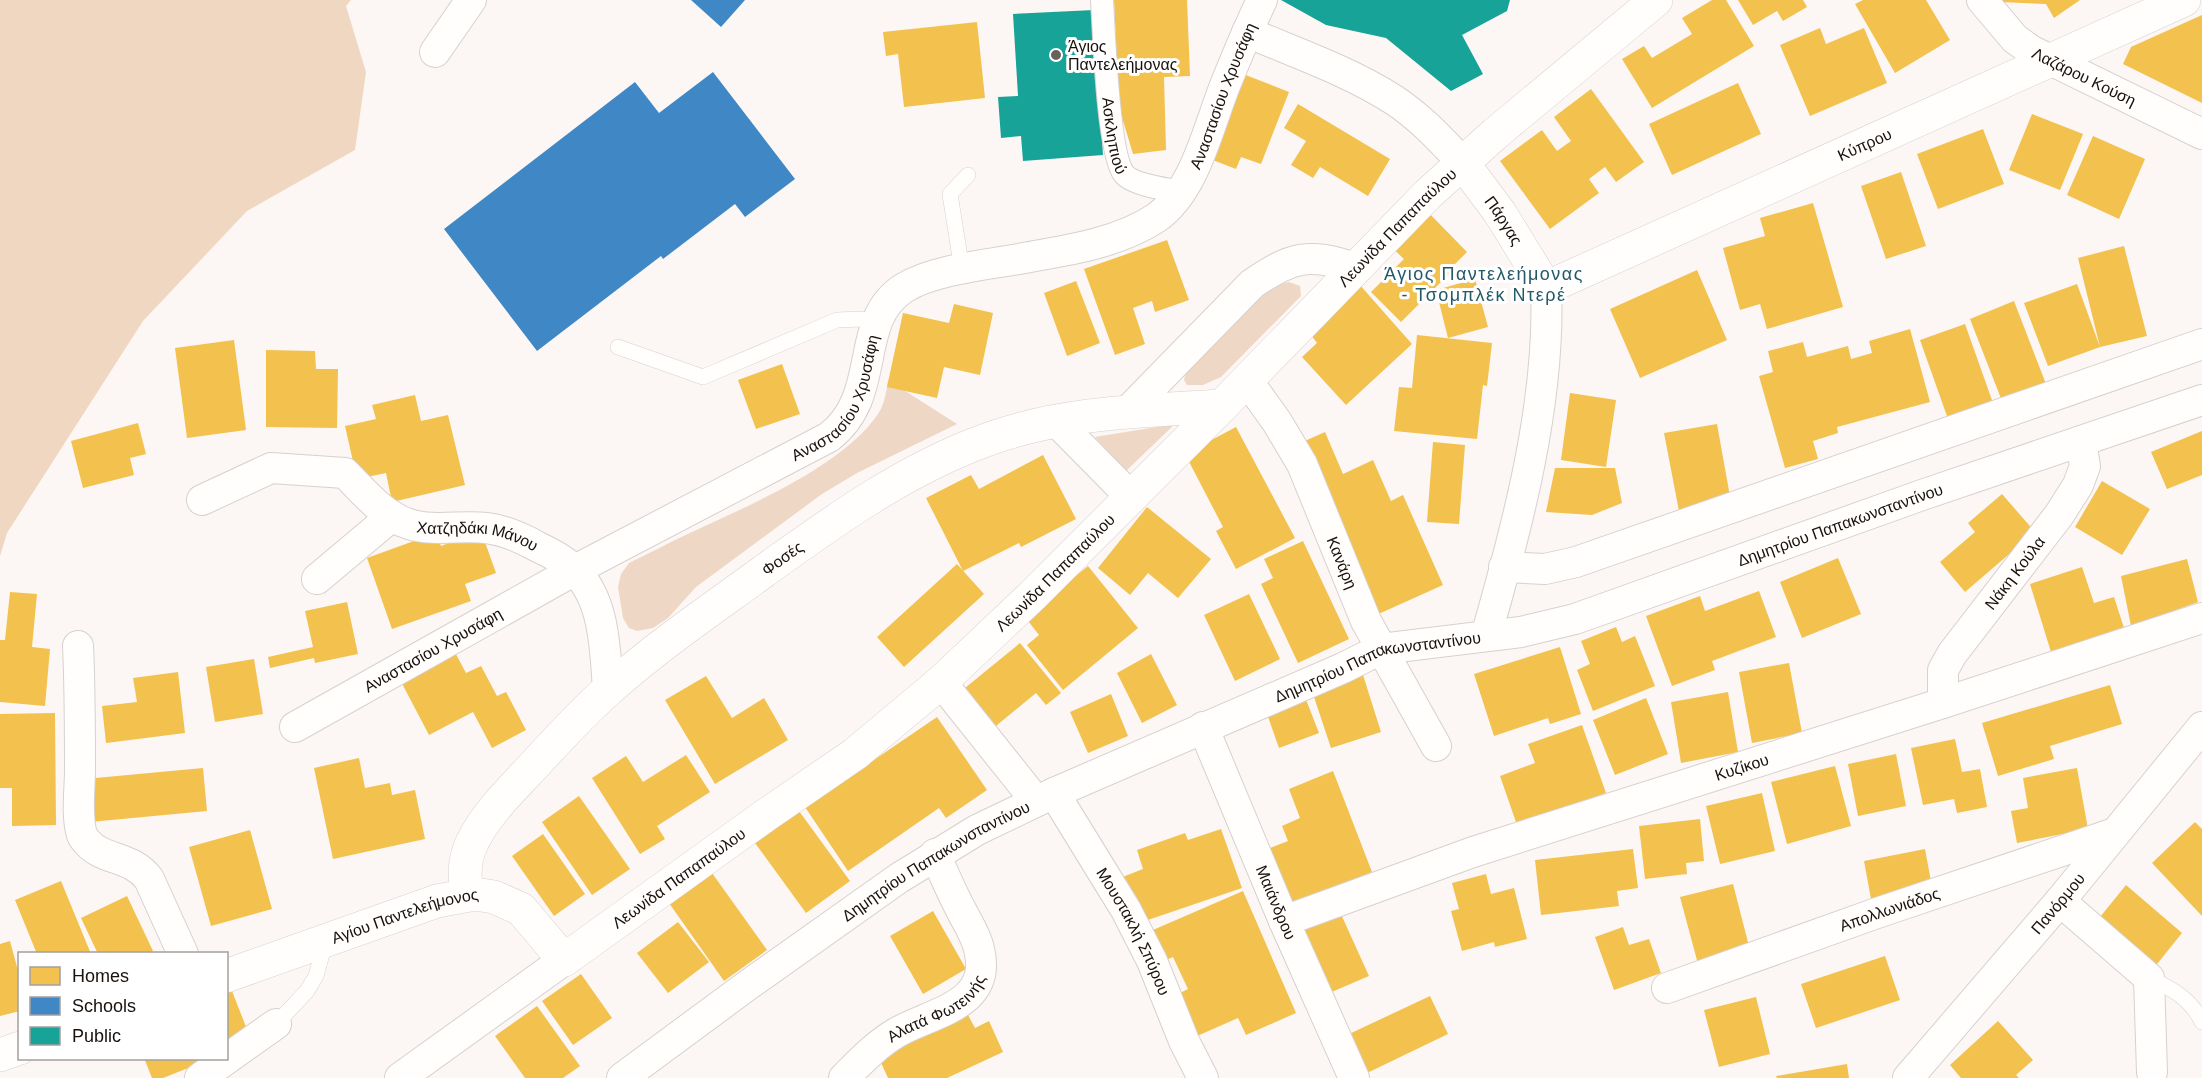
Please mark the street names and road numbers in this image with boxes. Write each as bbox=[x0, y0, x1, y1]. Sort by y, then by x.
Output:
street label: Αναστασίου Χρυσάφη bbox=[1187, 20, 1259, 172]
street label: Λαζάρου Κούση bbox=[2029, 44, 2139, 109]
street label: Ασκληπιού bbox=[1099, 96, 1130, 177]
street label: Κύπρου bbox=[1835, 125, 1894, 164]
street label: Λεωνίδα Παπαπαύλου bbox=[1335, 165, 1460, 290]
street label: Πάργας bbox=[1481, 193, 1526, 249]
street label: Αναστασίου Χρυσάφη bbox=[789, 333, 882, 464]
street label: Δημητρίου Παπακωνσταντίνου bbox=[1735, 481, 1945, 569]
street label: Λεωνίδα Παπαπαύλου bbox=[992, 511, 1118, 635]
street label: Χατζηδάκι Μάνου bbox=[415, 518, 541, 554]
street label: Νάκη Κούλα bbox=[1982, 533, 2048, 613]
street label: Κανάρη bbox=[1323, 534, 1360, 591]
street label: Φοσές bbox=[759, 538, 806, 579]
street label: Αναστασίου Χρυσάφη bbox=[361, 605, 505, 696]
street label: Δημητρίου Παπακωνσταντίνου bbox=[1272, 629, 1482, 706]
street label: Κυζίκου bbox=[1713, 751, 1771, 784]
street label: Δημητρίου Παπακωνσταντίνου bbox=[839, 798, 1032, 925]
street label: Λεωνίδα Παπαπαύλου bbox=[609, 825, 749, 932]
street label: Μαιάνδρου bbox=[1253, 863, 1299, 942]
street label: Μουστακλή Σπύρου bbox=[1093, 865, 1173, 998]
street label: Πανόρμου bbox=[2028, 870, 2088, 937]
street label: Απολλωνιάδος bbox=[1837, 885, 1942, 935]
street label: Αγίου Παντελεήμονος bbox=[329, 886, 480, 947]
street label: Αλατά Φωτεινής bbox=[884, 973, 989, 1045]

